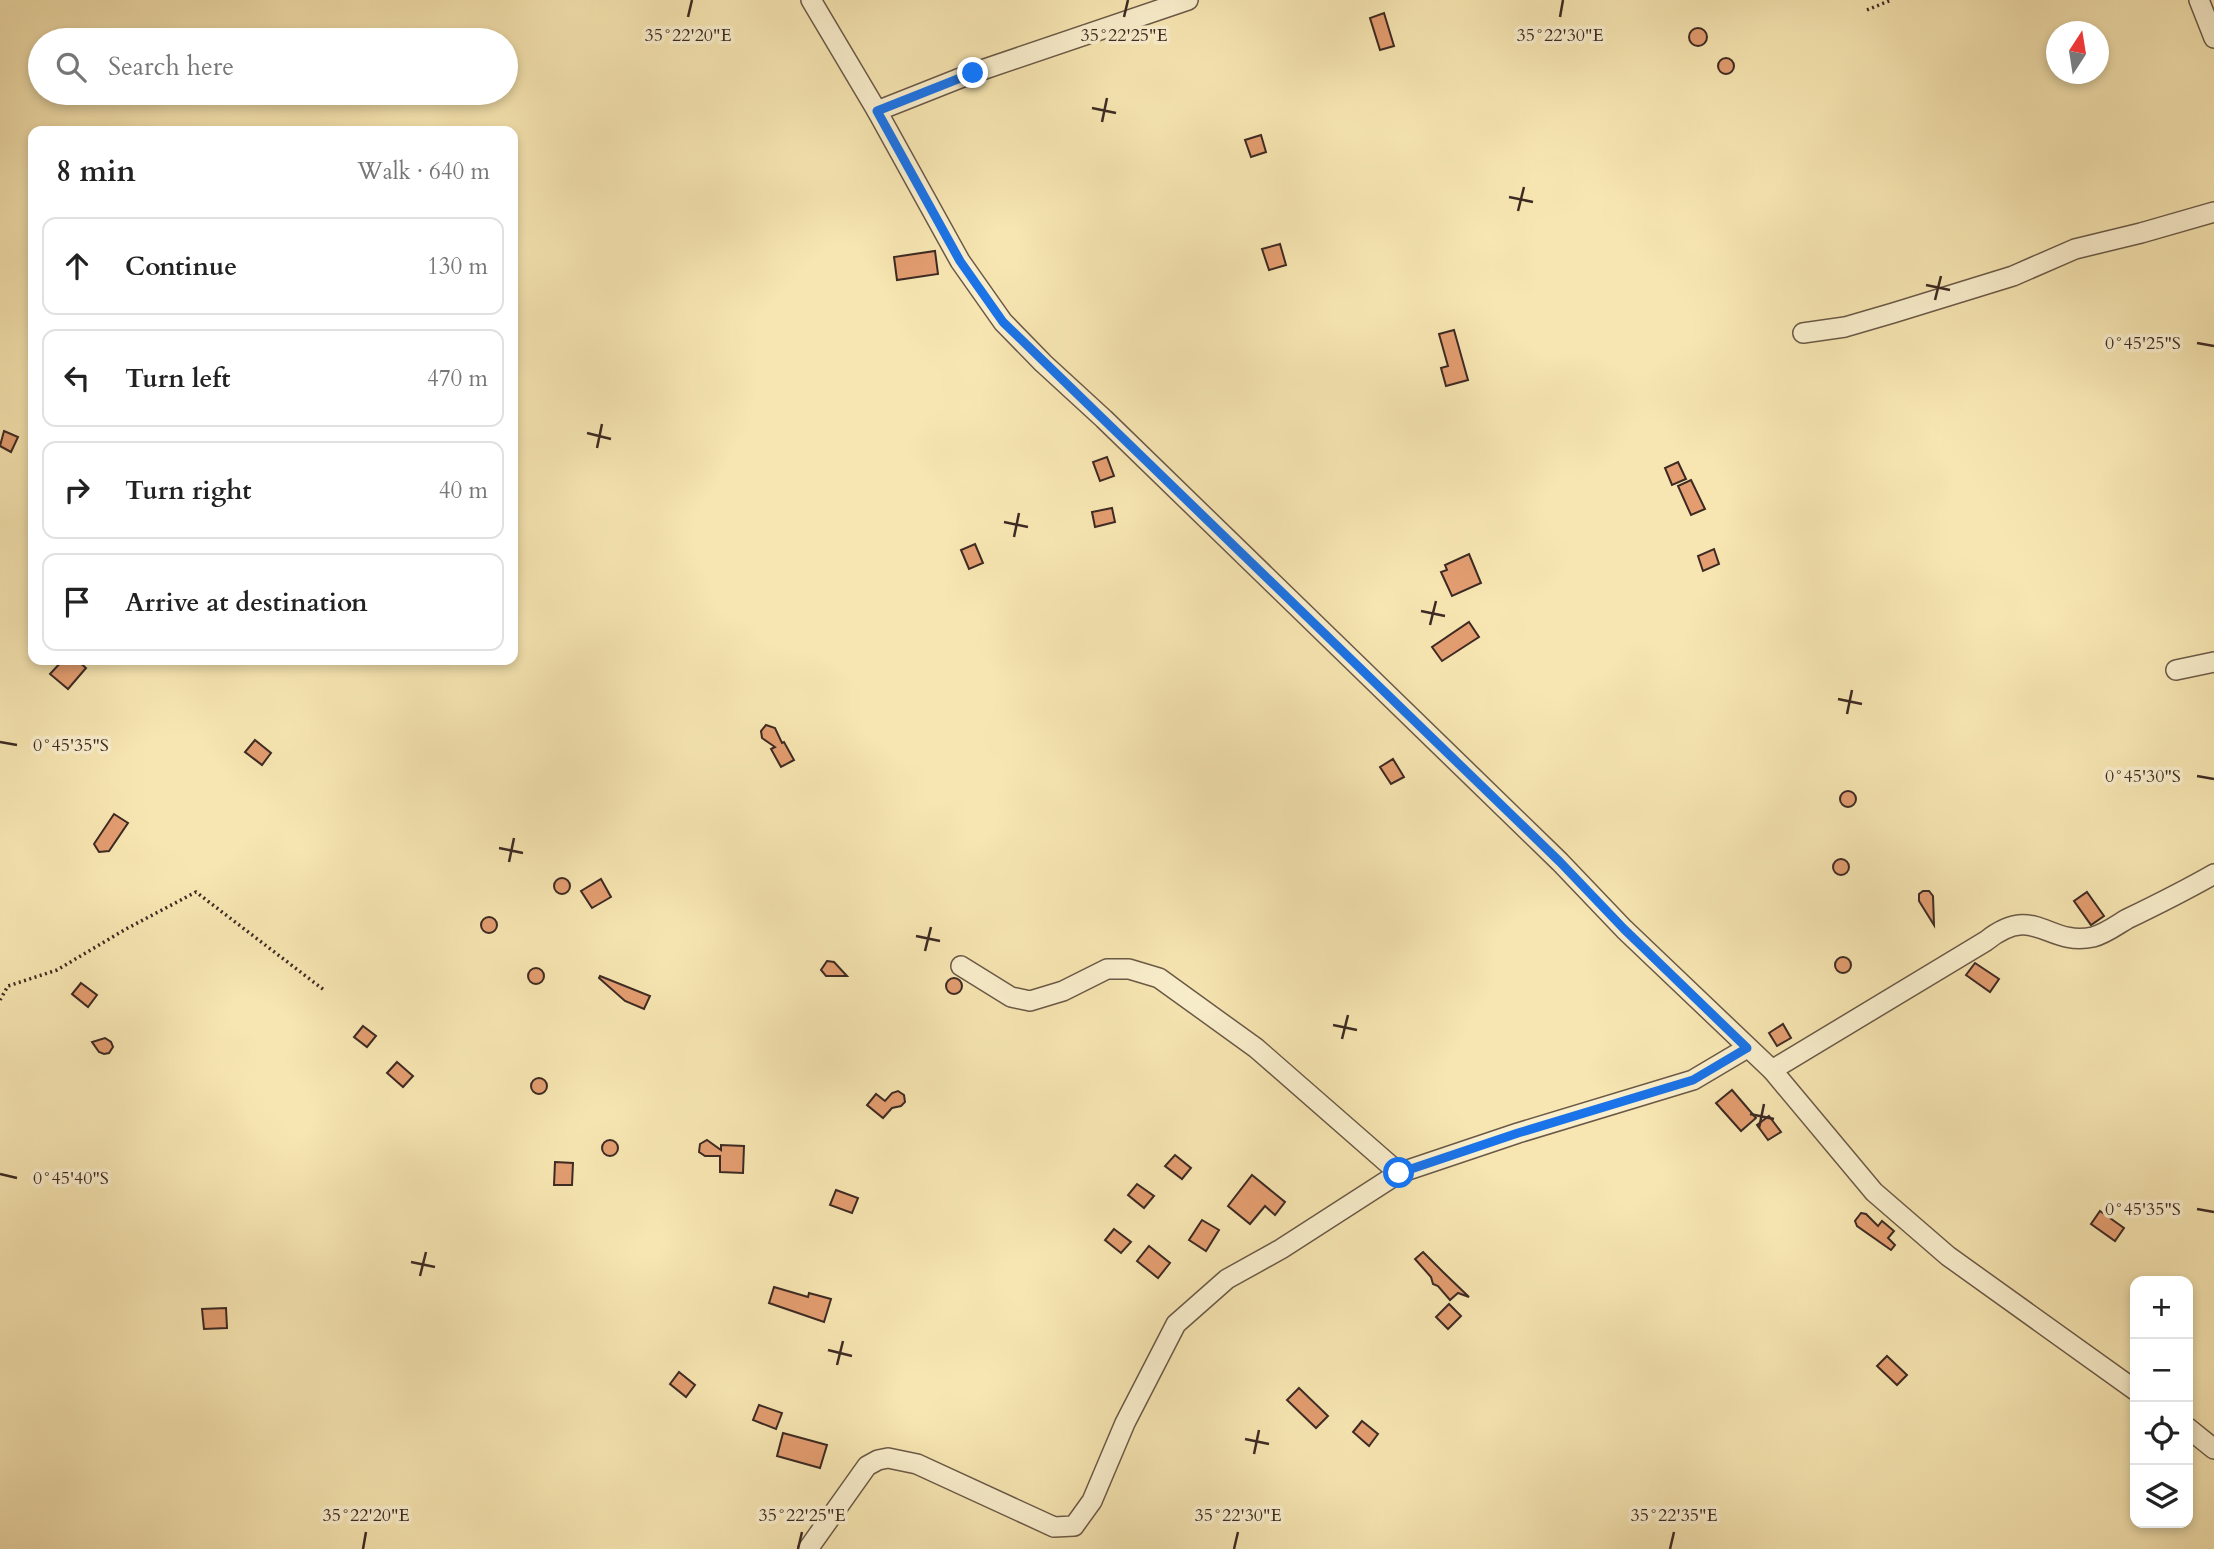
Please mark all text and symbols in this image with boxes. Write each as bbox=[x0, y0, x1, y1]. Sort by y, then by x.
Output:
north arrow bbox=[2046, 21, 2109, 84]
text: 35°22'20"E bbox=[644, 23, 732, 48]
text: 35°22'25"E bbox=[1080, 23, 1168, 48]
text: 35°22'30"E bbox=[1516, 23, 1604, 48]
search box bbox=[28, 28, 518, 105]
icon: search bbox=[52, 48, 90, 86]
text: Search here bbox=[108, 49, 234, 84]
route end bbox=[957, 57, 988, 88]
text: 8 min bbox=[56, 151, 136, 192]
text: Walk · 640 m bbox=[357, 156, 490, 187]
icon: ahead bbox=[58, 247, 96, 285]
text: Continue bbox=[125, 249, 237, 284]
text: 130 m bbox=[427, 251, 488, 282]
text: 0°45'25"S bbox=[2105, 331, 2181, 356]
icon: left bbox=[58, 359, 96, 397]
text: Turn left bbox=[125, 361, 230, 396]
text: 470 m bbox=[427, 363, 488, 394]
icon: right bbox=[58, 471, 96, 509]
text: Turn right bbox=[125, 473, 252, 508]
text: 40 m bbox=[439, 475, 488, 506]
icon: arrive bbox=[58, 583, 96, 621]
text: Arrive at destination bbox=[125, 585, 368, 620]
text: 0°45'35"S bbox=[33, 733, 109, 758]
text: 0°45'30"S bbox=[2105, 764, 2181, 789]
route start bbox=[1383, 1157, 1414, 1188]
text: 0°45'40"S bbox=[33, 1166, 109, 1191]
text: 0°45'35"S bbox=[2105, 1197, 2181, 1222]
map controls bbox=[2130, 1276, 2193, 1528]
button: + bbox=[2130, 1276, 2193, 1339]
button: − bbox=[2130, 1339, 2193, 1402]
button: locate bbox=[2130, 1402, 2193, 1465]
button: layers bbox=[2130, 1465, 2193, 1528]
text: 35°22'20"E bbox=[322, 1503, 410, 1528]
text: 35°22'25"E bbox=[758, 1503, 846, 1528]
text: 35°22'30"E bbox=[1194, 1503, 1282, 1528]
text: 35°22'35"E bbox=[1630, 1503, 1718, 1528]

